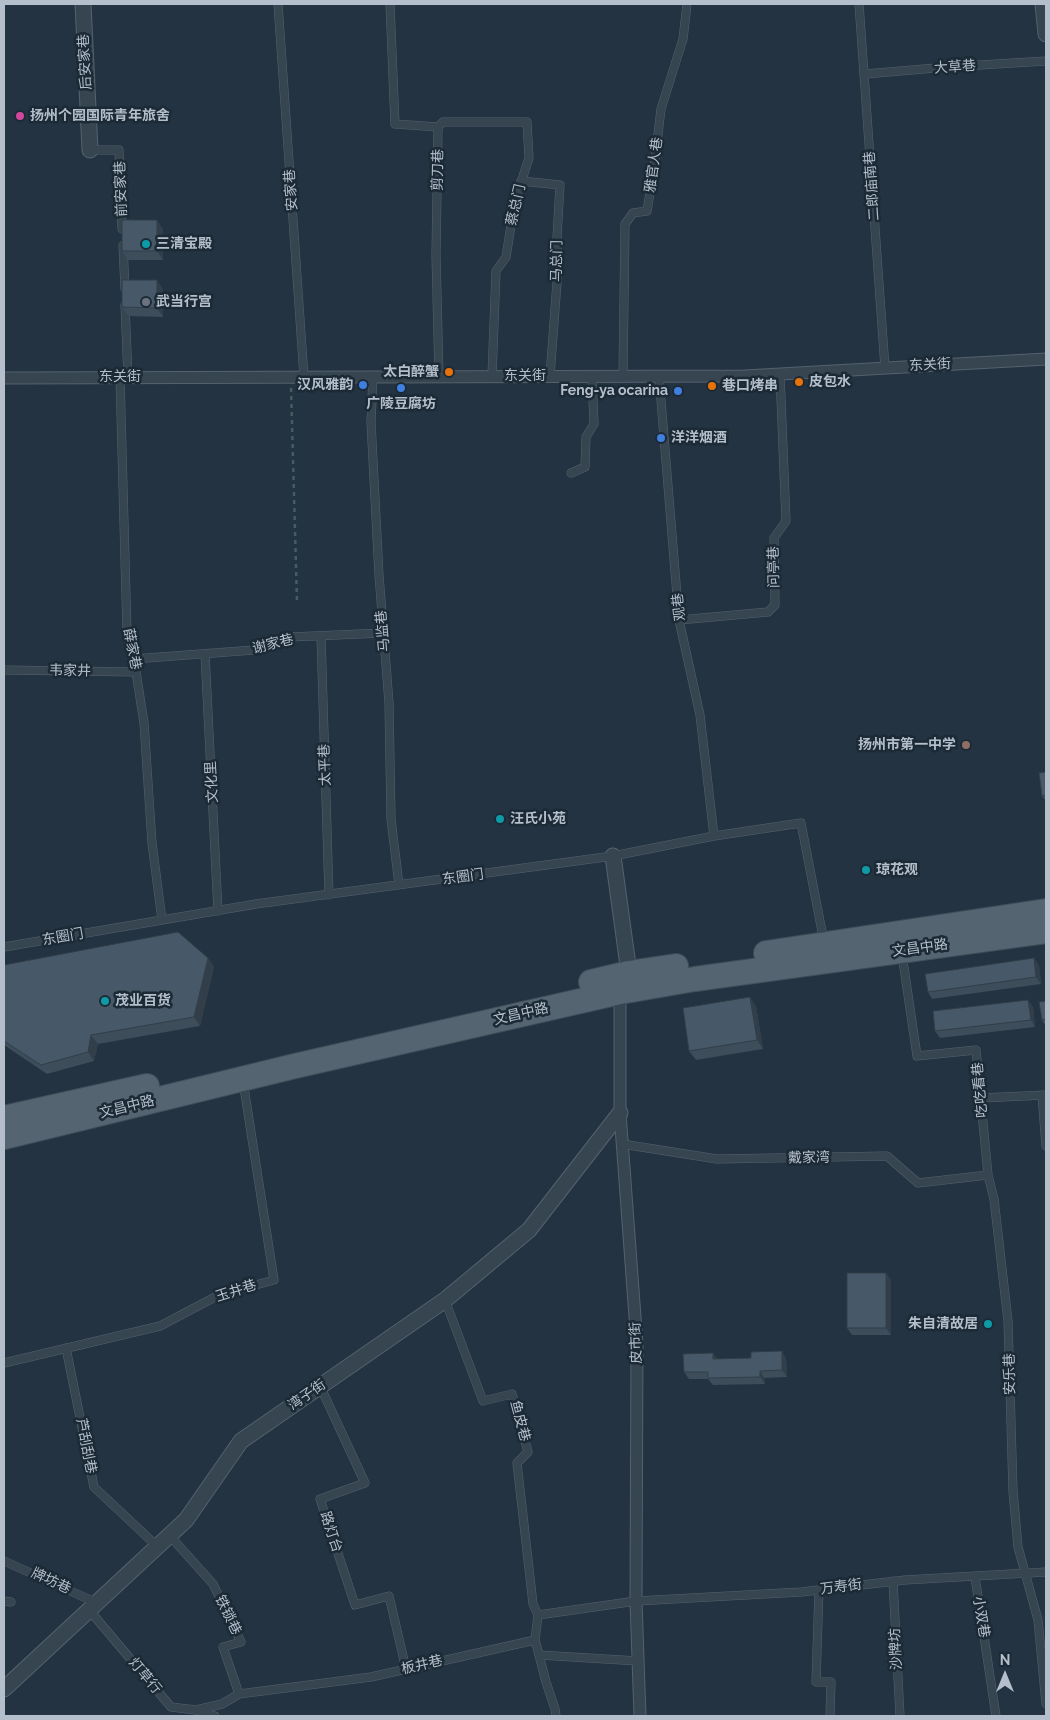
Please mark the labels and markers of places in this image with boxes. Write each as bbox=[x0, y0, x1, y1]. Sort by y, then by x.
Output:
place label: 扬州个园国际青年旅舍 bbox=[30, 108, 170, 124]
marker: 扬州个园国际青年旅舍 bbox=[14, 110, 26, 122]
place label: 三清宝殿 bbox=[156, 236, 212, 252]
marker: 三清宝殿 bbox=[140, 238, 152, 250]
place label: 武当行宫 bbox=[156, 294, 212, 310]
marker: 武当行宫 bbox=[140, 296, 152, 308]
place label: 太白醉蟹 bbox=[383, 364, 439, 380]
marker: 太白醉蟹 bbox=[443, 366, 455, 378]
place label: 皮包水 bbox=[809, 374, 851, 390]
marker: 皮包水 bbox=[793, 376, 805, 388]
place label: 汉风雅韵 bbox=[297, 377, 353, 393]
place label: 巷口烤串 bbox=[722, 378, 778, 394]
marker: 汉风雅韵 bbox=[357, 379, 369, 391]
marker: 巷口烤串 bbox=[706, 380, 718, 392]
marker: 广陵豆腐坊 bbox=[395, 382, 407, 394]
place label: Feng-ya ocarina bbox=[560, 383, 668, 399]
marker: Feng-ya ocarina bbox=[672, 385, 684, 397]
place label: 广陵豆腐坊 bbox=[366, 396, 436, 412]
place label: 洋洋烟酒 bbox=[671, 430, 727, 446]
marker: 洋洋烟酒 bbox=[655, 432, 667, 444]
place label: 扬州市第一中学 bbox=[858, 737, 956, 753]
marker: 扬州市第一中学 bbox=[960, 739, 972, 751]
place label: 汪氏小苑 bbox=[510, 811, 566, 827]
marker: 汪氏小苑 bbox=[494, 813, 506, 825]
place label: 琼花观 bbox=[876, 862, 918, 878]
marker: 琼花观 bbox=[860, 864, 872, 876]
place label: 茂业百货 bbox=[115, 993, 171, 1009]
marker: 茂业百货 bbox=[99, 995, 111, 1007]
place label: 朱自清故居 bbox=[908, 1316, 978, 1332]
marker: 朱自清故居 bbox=[982, 1318, 994, 1330]

